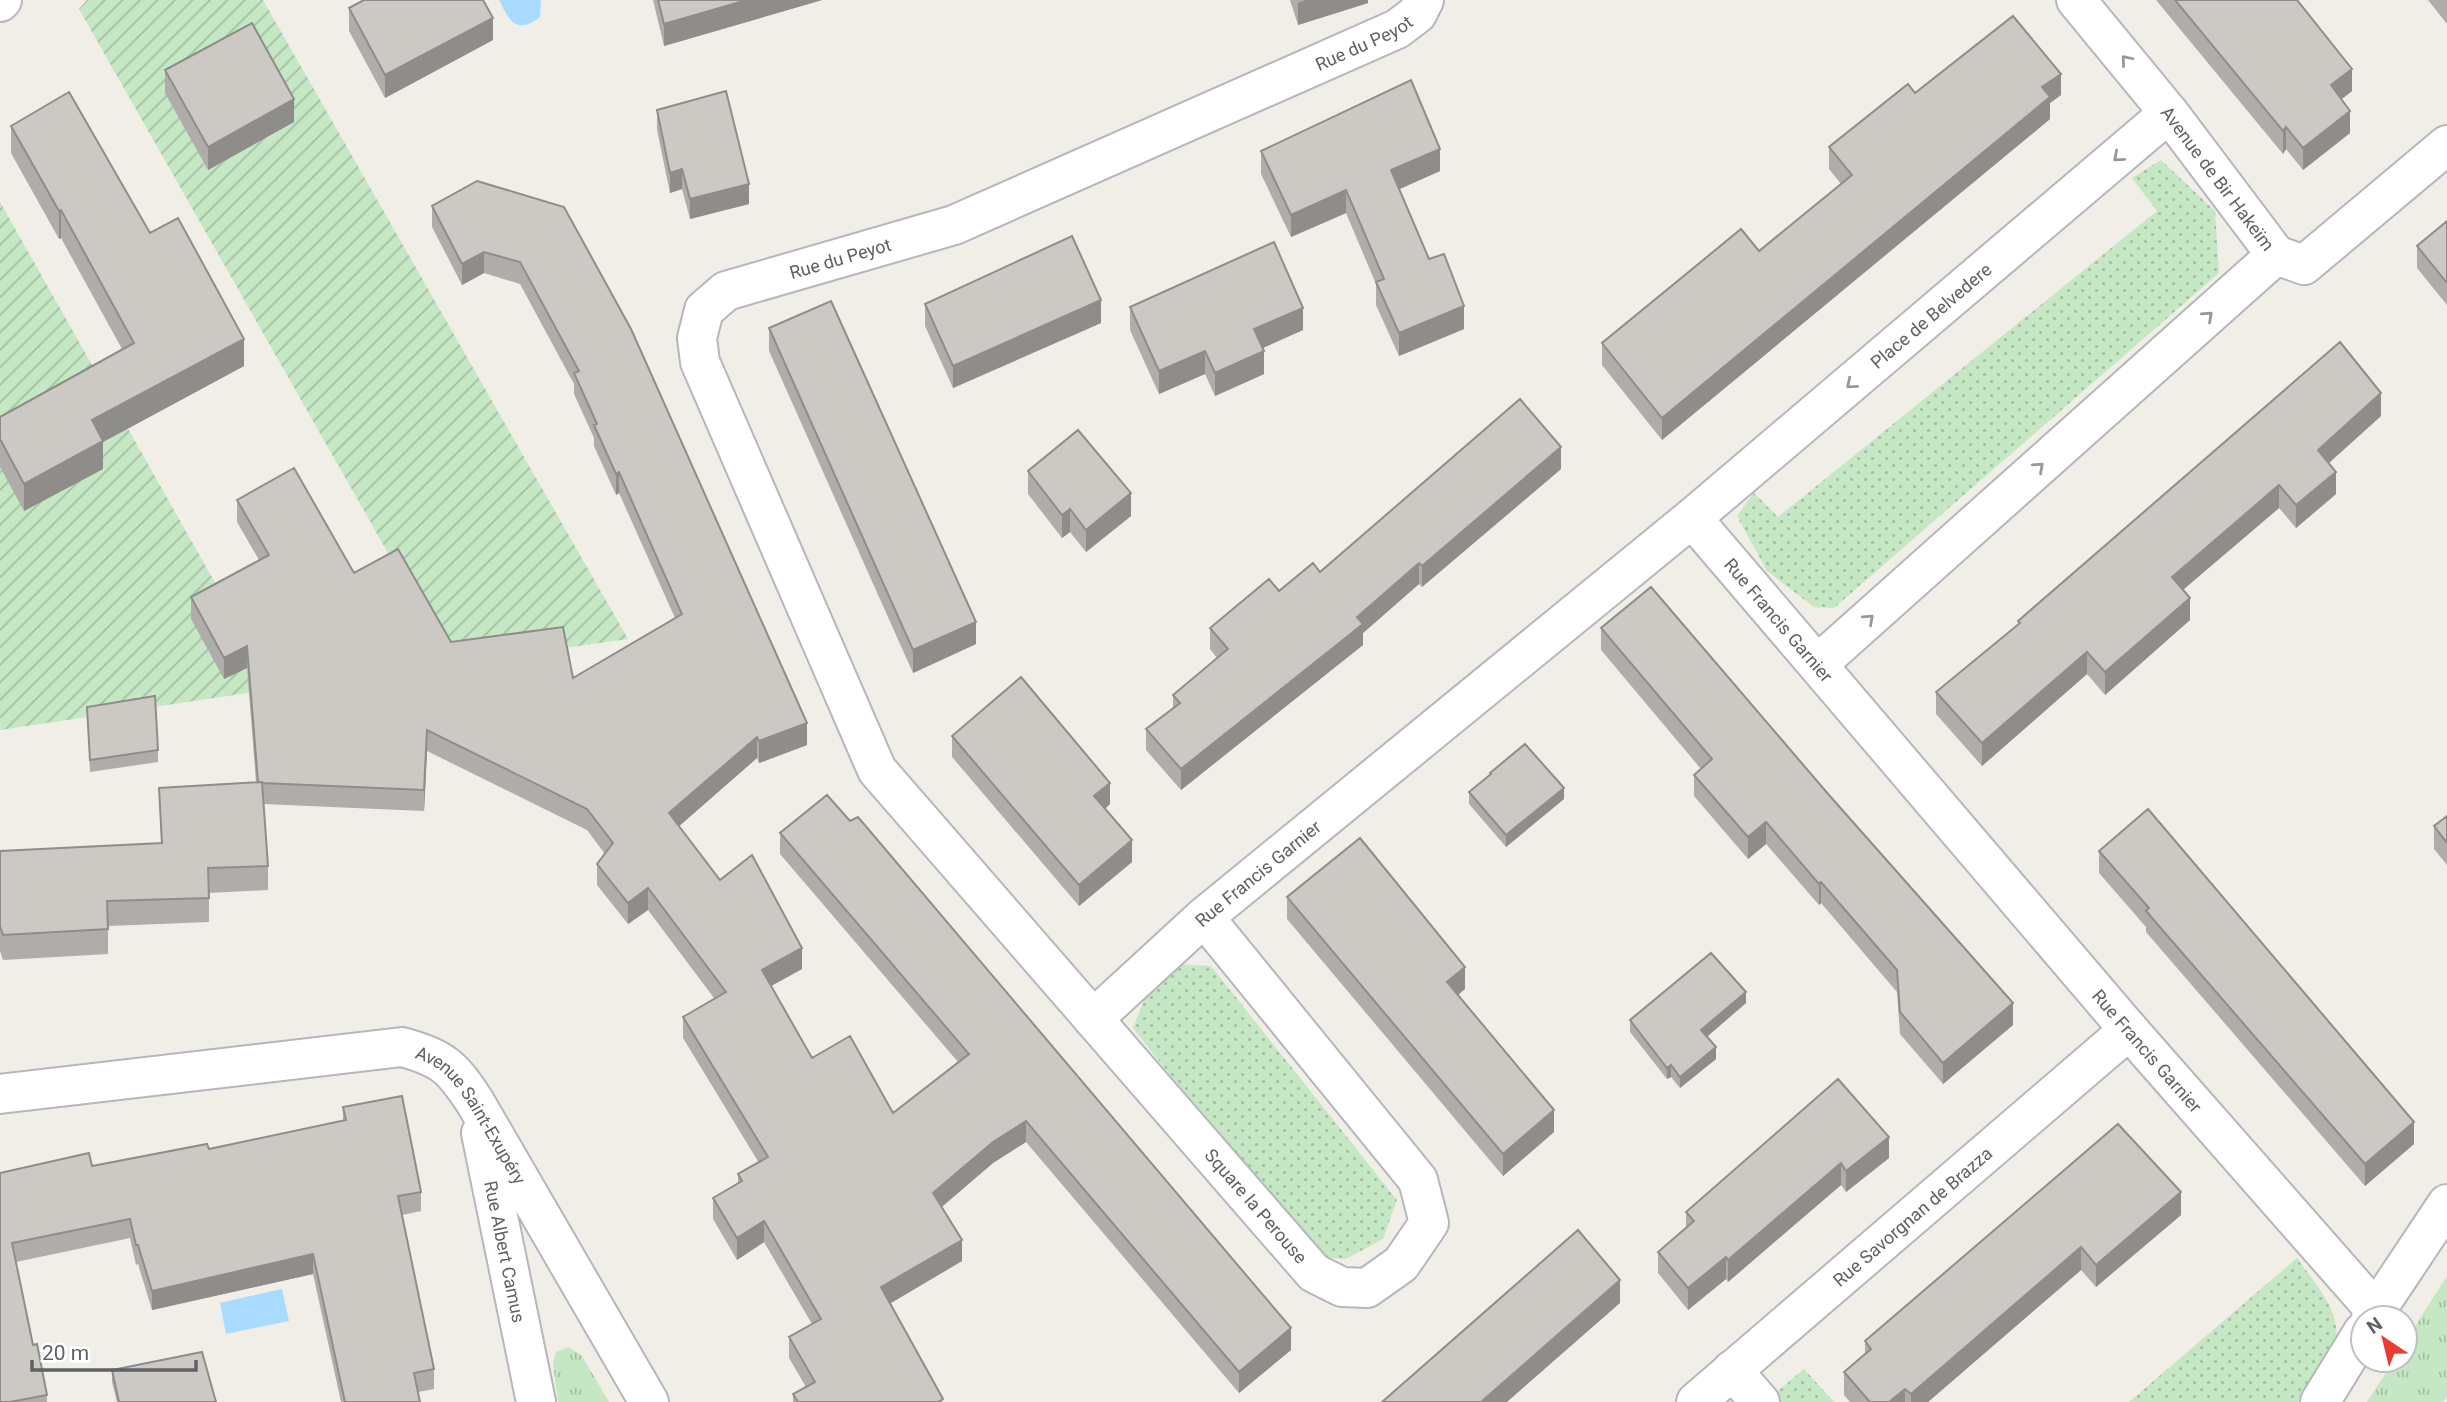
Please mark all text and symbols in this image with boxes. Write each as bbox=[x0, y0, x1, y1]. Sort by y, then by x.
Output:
street label: Rue du Peyot bbox=[1312, 11, 1417, 74]
one-way arrow bbox=[2122, 56, 2134, 69]
street label: Avenue de Bir Hakeïm bbox=[2157, 102, 2279, 254]
one-way arrow bbox=[2113, 149, 2126, 161]
street label: Rue du Peyot bbox=[787, 233, 893, 283]
street label: Place de Belvedere bbox=[1866, 258, 1995, 372]
one-way arrow bbox=[2200, 312, 2213, 324]
one-way arrow bbox=[1847, 376, 1860, 388]
one-way arrow bbox=[2030, 463, 2043, 475]
street label: Rue Francis Garnier bbox=[1720, 554, 1838, 686]
one-way arrow bbox=[1861, 615, 1874, 627]
street label: Rue Francis Garnier bbox=[1190, 816, 1325, 931]
street label: Rue Francis Garnier bbox=[2088, 985, 2207, 1116]
street label: Avenue Saint-Exupéry bbox=[413, 1041, 531, 1188]
street label: Rue Savorgnan de Brazza bbox=[1828, 1142, 1996, 1290]
street label: Square la Perouse bbox=[1201, 1144, 1311, 1268]
street label: Rue Albert Camus bbox=[480, 1179, 530, 1324]
north arrow bbox=[2349, 1304, 2419, 1374]
text: N bbox=[2362, 1312, 2387, 1339]
scale bar bbox=[32, 1328, 196, 1372]
text: 20 m bbox=[42, 1341, 89, 1365]

